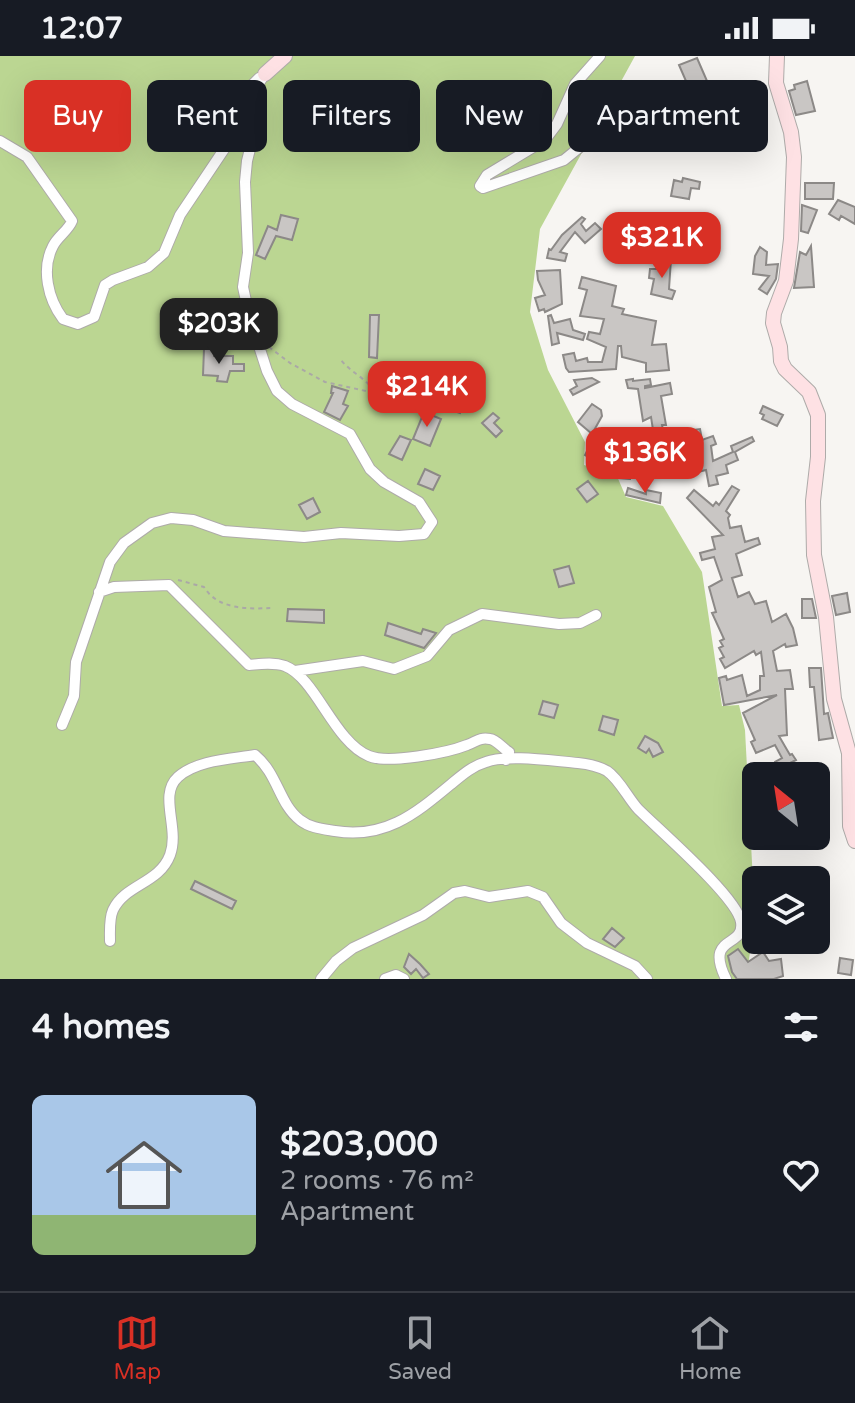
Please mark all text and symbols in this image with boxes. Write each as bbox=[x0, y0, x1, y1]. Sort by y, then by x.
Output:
text: 12:07 bbox=[40, 10, 123, 47]
chip: Buy bbox=[24, 80, 131, 152]
chip: Rent bbox=[147, 80, 267, 152]
chip: Filters bbox=[283, 80, 420, 152]
chip: New bbox=[436, 80, 552, 152]
chip: Apartment bbox=[568, 80, 768, 152]
pin: $321K bbox=[606, 212, 718, 280]
text: $321K bbox=[621, 222, 703, 253]
pin: $203K bbox=[163, 298, 275, 366]
text: $203K bbox=[178, 308, 260, 339]
pin: $214K bbox=[371, 361, 483, 429]
text: $214K bbox=[386, 371, 468, 402]
pin: $136K bbox=[589, 427, 701, 495]
text: $136K bbox=[604, 437, 686, 468]
north arrow bbox=[742, 762, 830, 850]
map controls bbox=[742, 762, 830, 954]
button: layers bbox=[742, 866, 830, 954]
icon: filters bbox=[779, 1005, 823, 1049]
text: 4 homes bbox=[32, 1007, 170, 1048]
text: $203,000 bbox=[280, 1124, 438, 1165]
icon: home bbox=[96, 1127, 192, 1223]
icon: heart bbox=[779, 1153, 823, 1197]
text: 2 rooms · 76 m² bbox=[280, 1165, 474, 1196]
text: Apartment bbox=[280, 1196, 414, 1227]
tab: Map bbox=[114, 1311, 161, 1385]
tab: Saved bbox=[388, 1311, 452, 1385]
tab: Home bbox=[679, 1311, 741, 1385]

